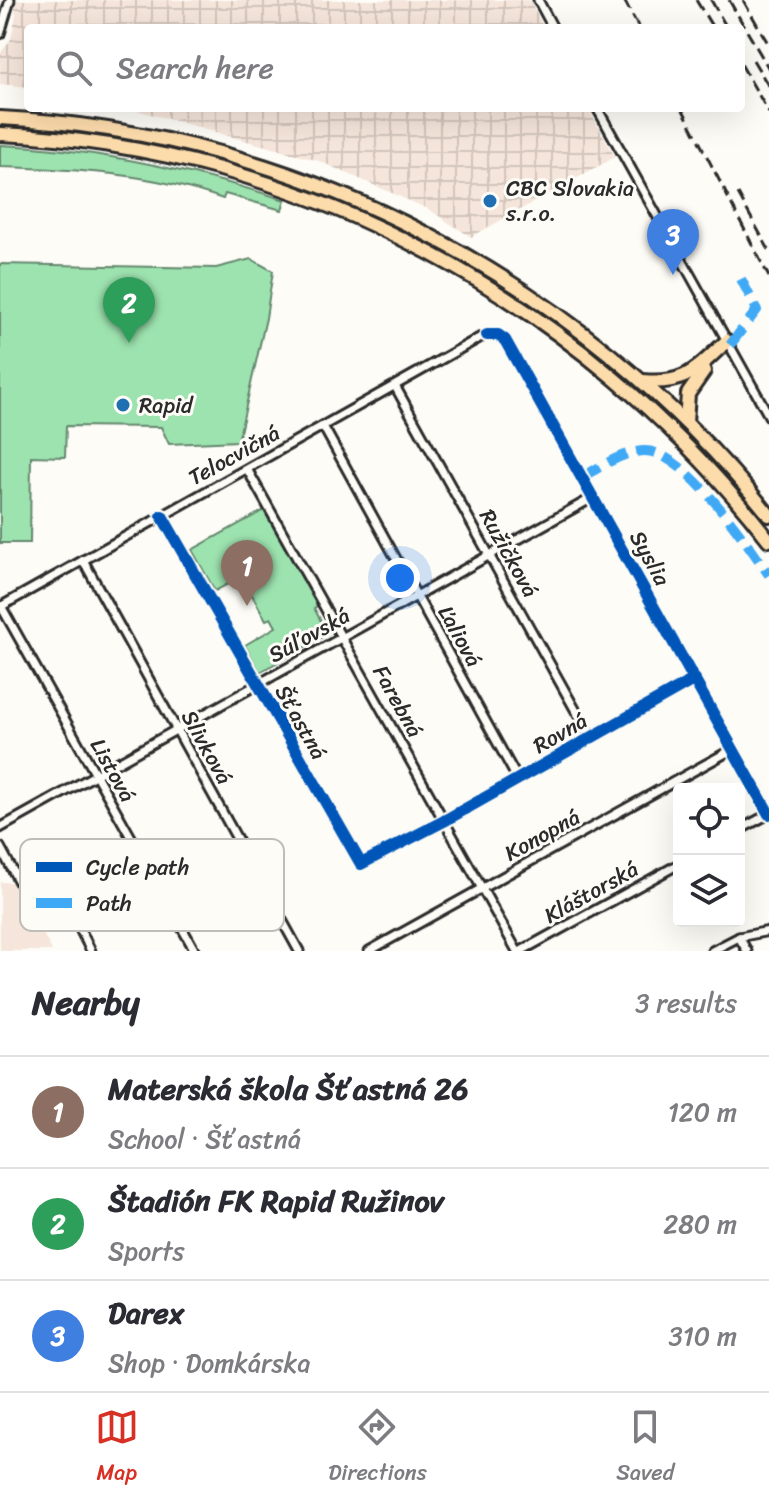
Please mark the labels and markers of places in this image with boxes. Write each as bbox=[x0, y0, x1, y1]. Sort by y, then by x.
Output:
place label: CBC Slovakia s.r.o. bbox=[505, 169, 634, 233]
marker: CBC Slovakia s.r.o. bbox=[481, 192, 499, 210]
pin: 3 bbox=[647, 209, 699, 275]
pin: 2 bbox=[103, 277, 155, 343]
place label: Rapid bbox=[139, 386, 194, 425]
marker: Rapid bbox=[114, 396, 132, 414]
pin: 1 bbox=[221, 540, 273, 606]

